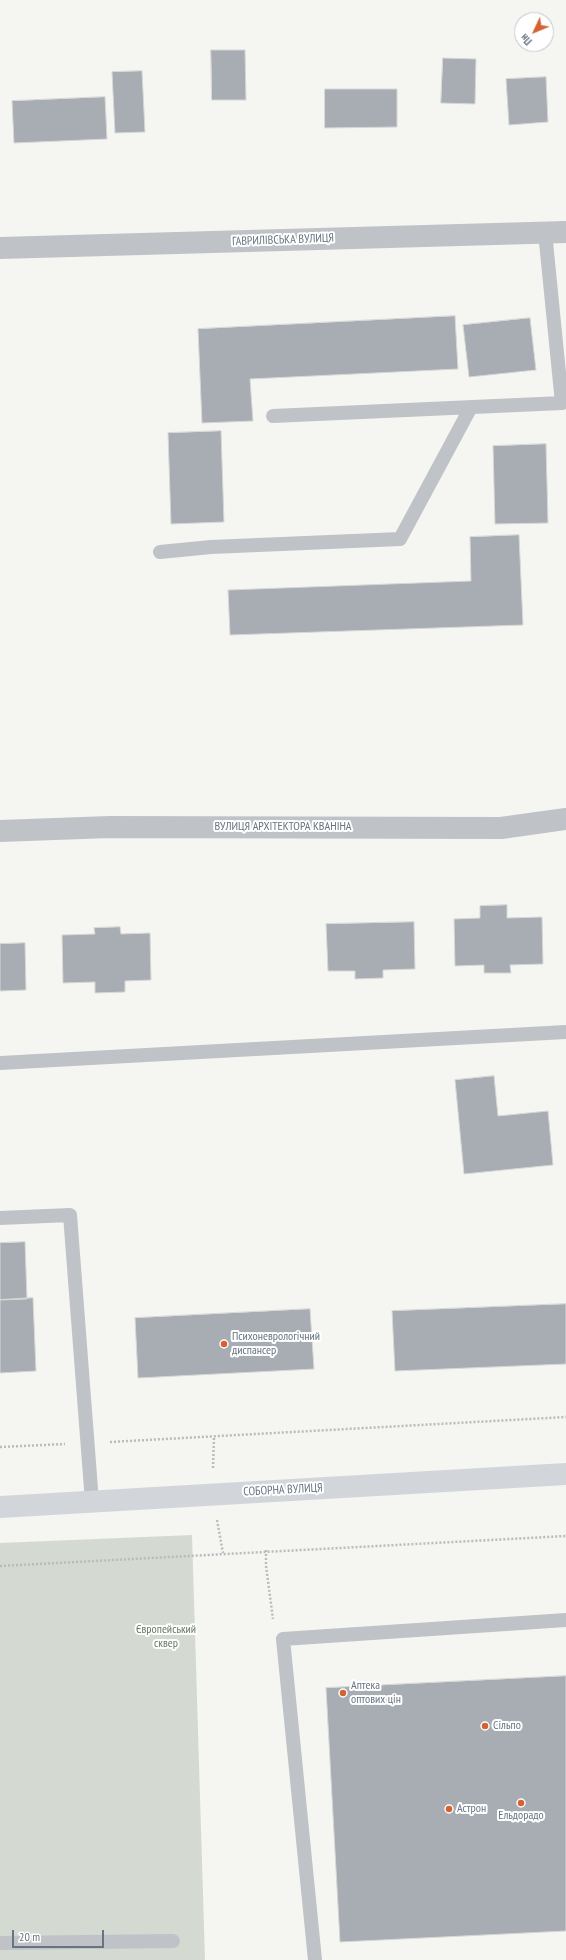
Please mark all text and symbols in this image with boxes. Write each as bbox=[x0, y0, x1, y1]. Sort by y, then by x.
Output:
north arrow bbox=[514, 12, 554, 52]
text: Пн bbox=[517, 31, 535, 48]
street label: ГАВРИЛІВСЬКА ВУЛИЦЯ bbox=[232, 231, 334, 249]
street label: ВУЛИЦЯ АРХІТЕКТОРА КВАНІНА bbox=[214, 820, 352, 834]
place label: Психоневрологічний диспансер bbox=[232, 1330, 320, 1358]
marker: Психоневрологічний диспансер bbox=[219, 1339, 229, 1349]
street label: СОБОРНА ВУЛИЦЯ bbox=[243, 1481, 323, 1499]
park label: Європейський сквер bbox=[136, 1623, 196, 1651]
place label: Аптека оптових цін bbox=[351, 1679, 401, 1707]
marker: Аптека оптових цін bbox=[338, 1688, 348, 1698]
place label: Сільпо bbox=[493, 1719, 521, 1733]
marker: Сільпо bbox=[480, 1721, 490, 1731]
marker: Ельдорадо bbox=[516, 1798, 526, 1808]
place label: Астрон bbox=[457, 1802, 486, 1816]
marker: Астрон bbox=[444, 1804, 454, 1814]
place label: Ельдорадо bbox=[498, 1809, 544, 1823]
scale bar bbox=[14, 1922, 106, 1948]
text: 20 m bbox=[19, 1929, 40, 1944]

